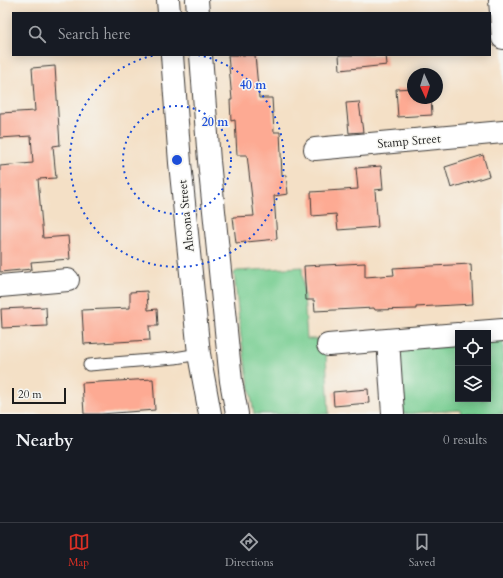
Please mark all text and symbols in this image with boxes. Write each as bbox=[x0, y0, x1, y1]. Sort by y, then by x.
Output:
search box bbox=[12, 12, 491, 56]
icon: search bbox=[26, 23, 48, 45]
text: Search here bbox=[58, 24, 131, 44]
north arrow bbox=[407, 68, 443, 104]
text: 40 m bbox=[240, 77, 267, 93]
text: 20 m bbox=[202, 114, 229, 130]
street label: Stamp Street bbox=[377, 130, 442, 152]
centre of rings bbox=[170, 153, 184, 167]
street label: Altoona Street bbox=[174, 179, 198, 253]
map controls bbox=[455, 330, 491, 402]
button: locate bbox=[455, 330, 491, 366]
button: layers bbox=[455, 366, 491, 402]
scale bar bbox=[12, 386, 66, 405]
text: 20 m bbox=[18, 387, 42, 402]
text: Nearby bbox=[16, 429, 73, 452]
text: 0 results bbox=[443, 431, 487, 449]
tab: Map bbox=[68, 531, 90, 570]
tab: Directions bbox=[225, 531, 273, 570]
tab: Saved bbox=[409, 531, 435, 570]

